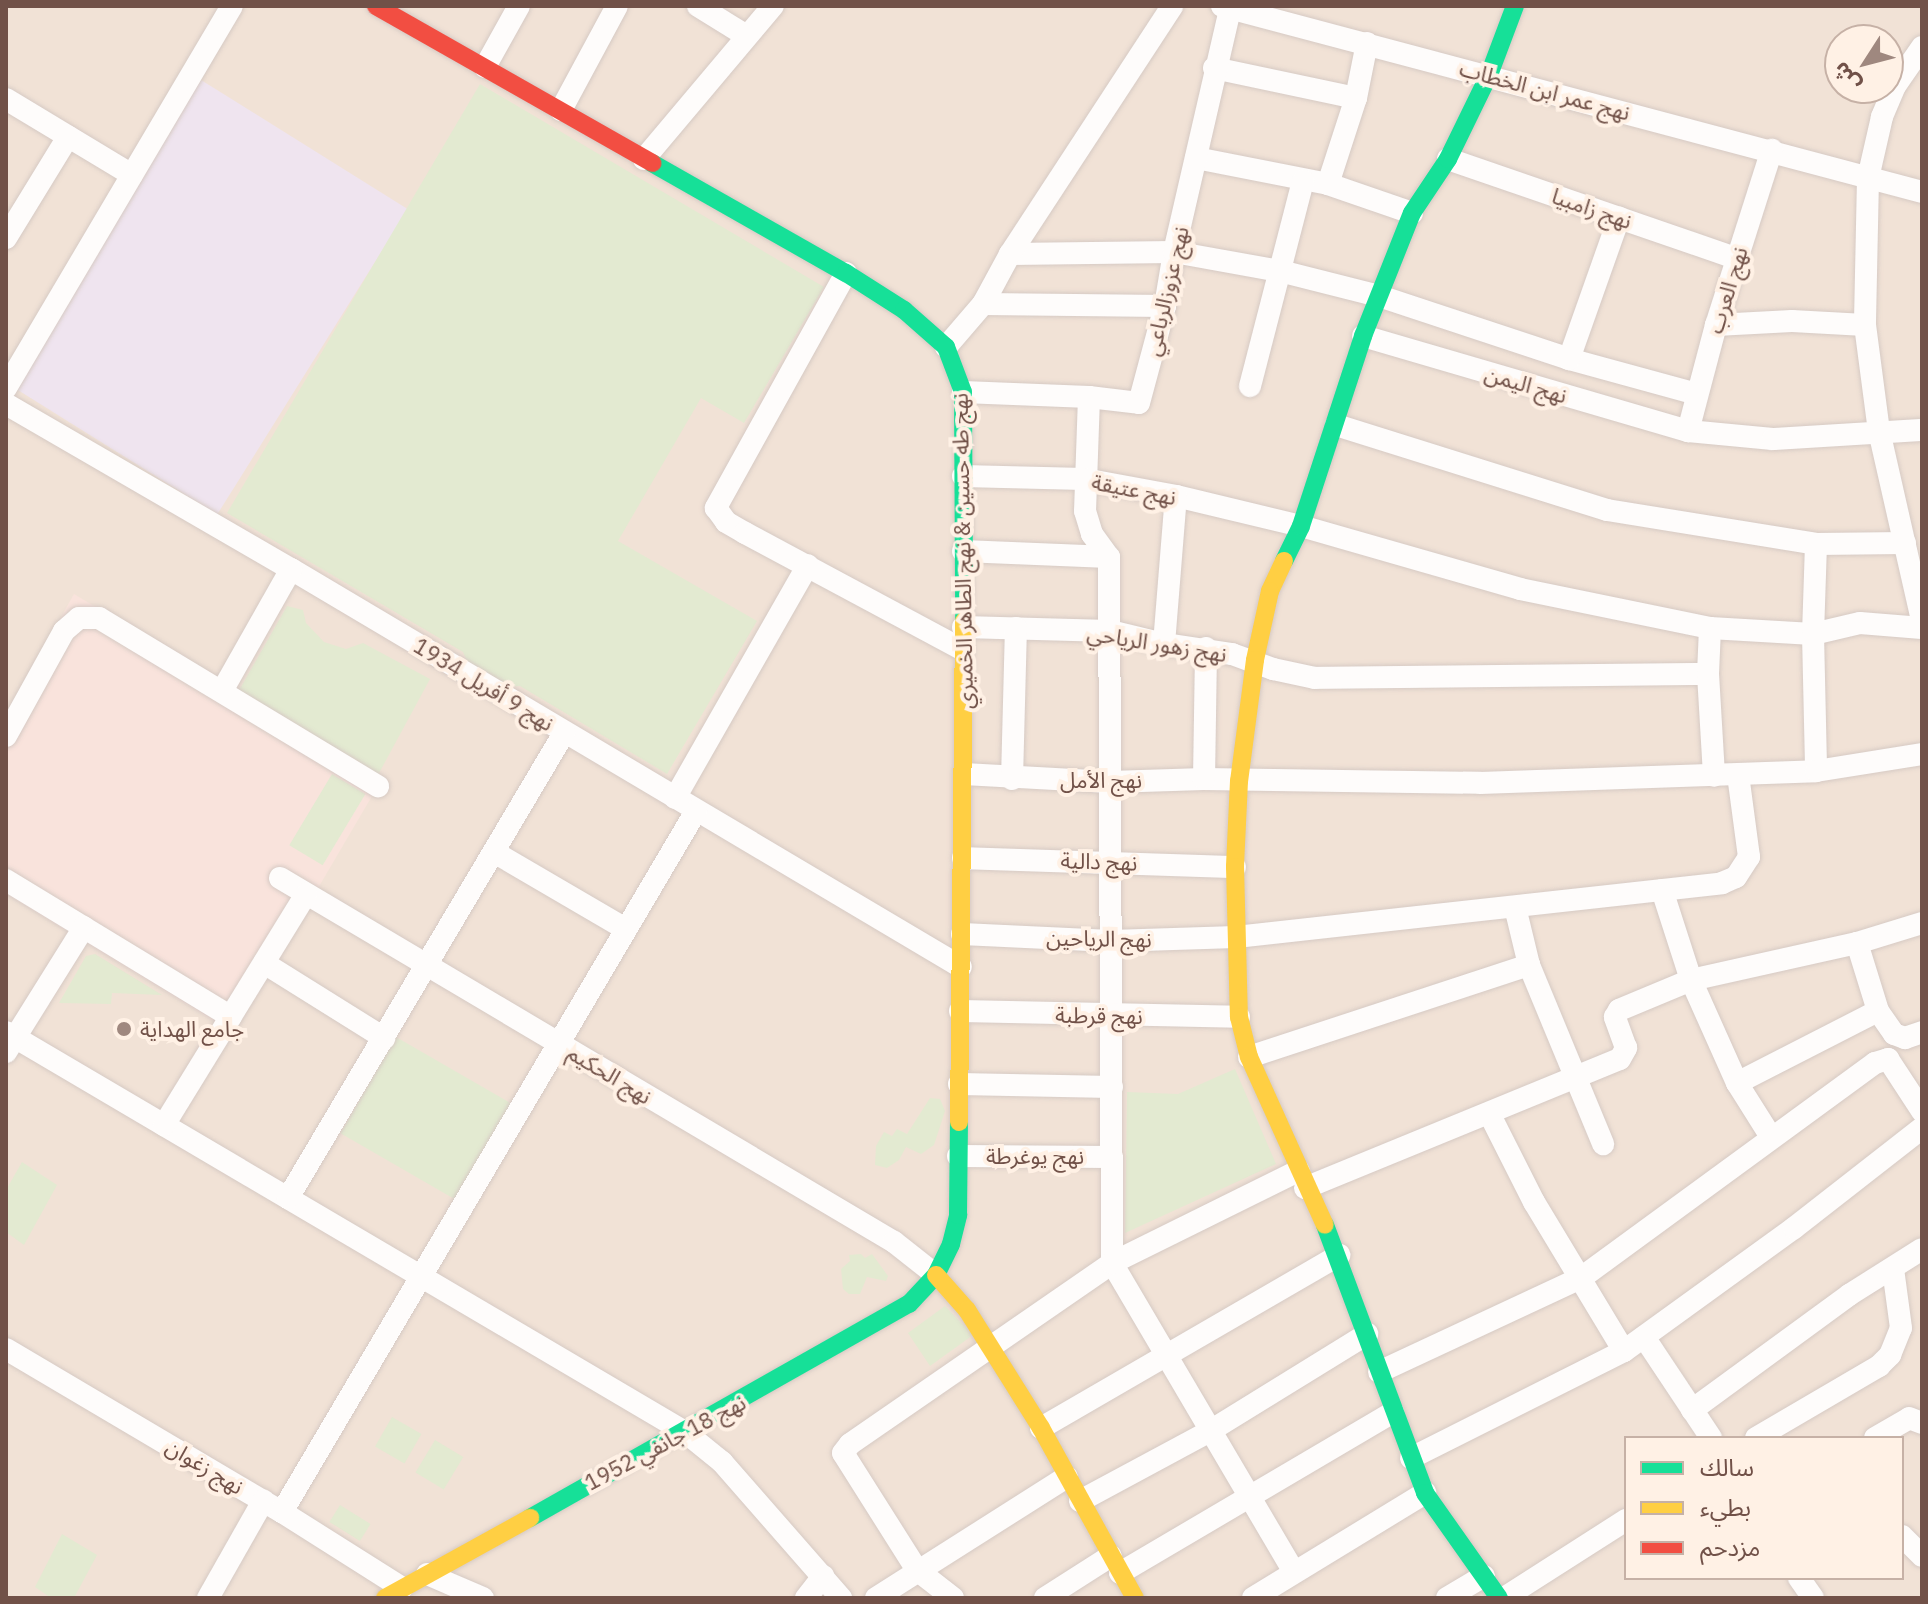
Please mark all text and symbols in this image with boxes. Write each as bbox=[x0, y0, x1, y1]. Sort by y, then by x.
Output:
north arrow bbox=[1824, 24, 1904, 104]
street label: نهج عمر ابن الخطاب bbox=[1457, 55, 1633, 125]
text: ش bbox=[1825, 57, 1866, 98]
street label: نهج زامبيا bbox=[1548, 182, 1636, 234]
street label: نهج عزوزالرباعي bbox=[1138, 224, 1194, 358]
street label: نهج العرب bbox=[1701, 243, 1753, 337]
street label: نهج اليمن bbox=[1482, 360, 1570, 408]
street label: نهج طه حسين & نهج الطاهر الخميري bbox=[946, 393, 978, 709]
street label: نهج عتيقة bbox=[1089, 468, 1179, 510]
street label: نهج زهور الرياحي bbox=[1085, 619, 1229, 667]
street label: نهج 9 أفريل 1934 bbox=[409, 632, 559, 736]
street label: نهج الأمل bbox=[1060, 767, 1142, 793]
street label: نهج دالية bbox=[1060, 846, 1138, 876]
street label: نهج الرياحين bbox=[1046, 924, 1152, 952]
street label: نهج قرطبة bbox=[1055, 1001, 1143, 1029]
place label: جامع الهداية bbox=[140, 1016, 244, 1042]
marker: جامع الهداية bbox=[115, 1020, 133, 1038]
street label: نهج الحكيم bbox=[563, 1039, 657, 1109]
street label: نهج يوغرطة bbox=[986, 1143, 1084, 1169]
street label: نهج 18 جانفي 1952 bbox=[580, 1388, 750, 1496]
street label: نهج زغوان bbox=[161, 1433, 249, 1499]
legend bbox=[1624, 1436, 1904, 1580]
text: سالك bbox=[1700, 1451, 1754, 1483]
text: بطيء bbox=[1700, 1491, 1751, 1523]
text: مزدحم bbox=[1700, 1531, 1760, 1563]

